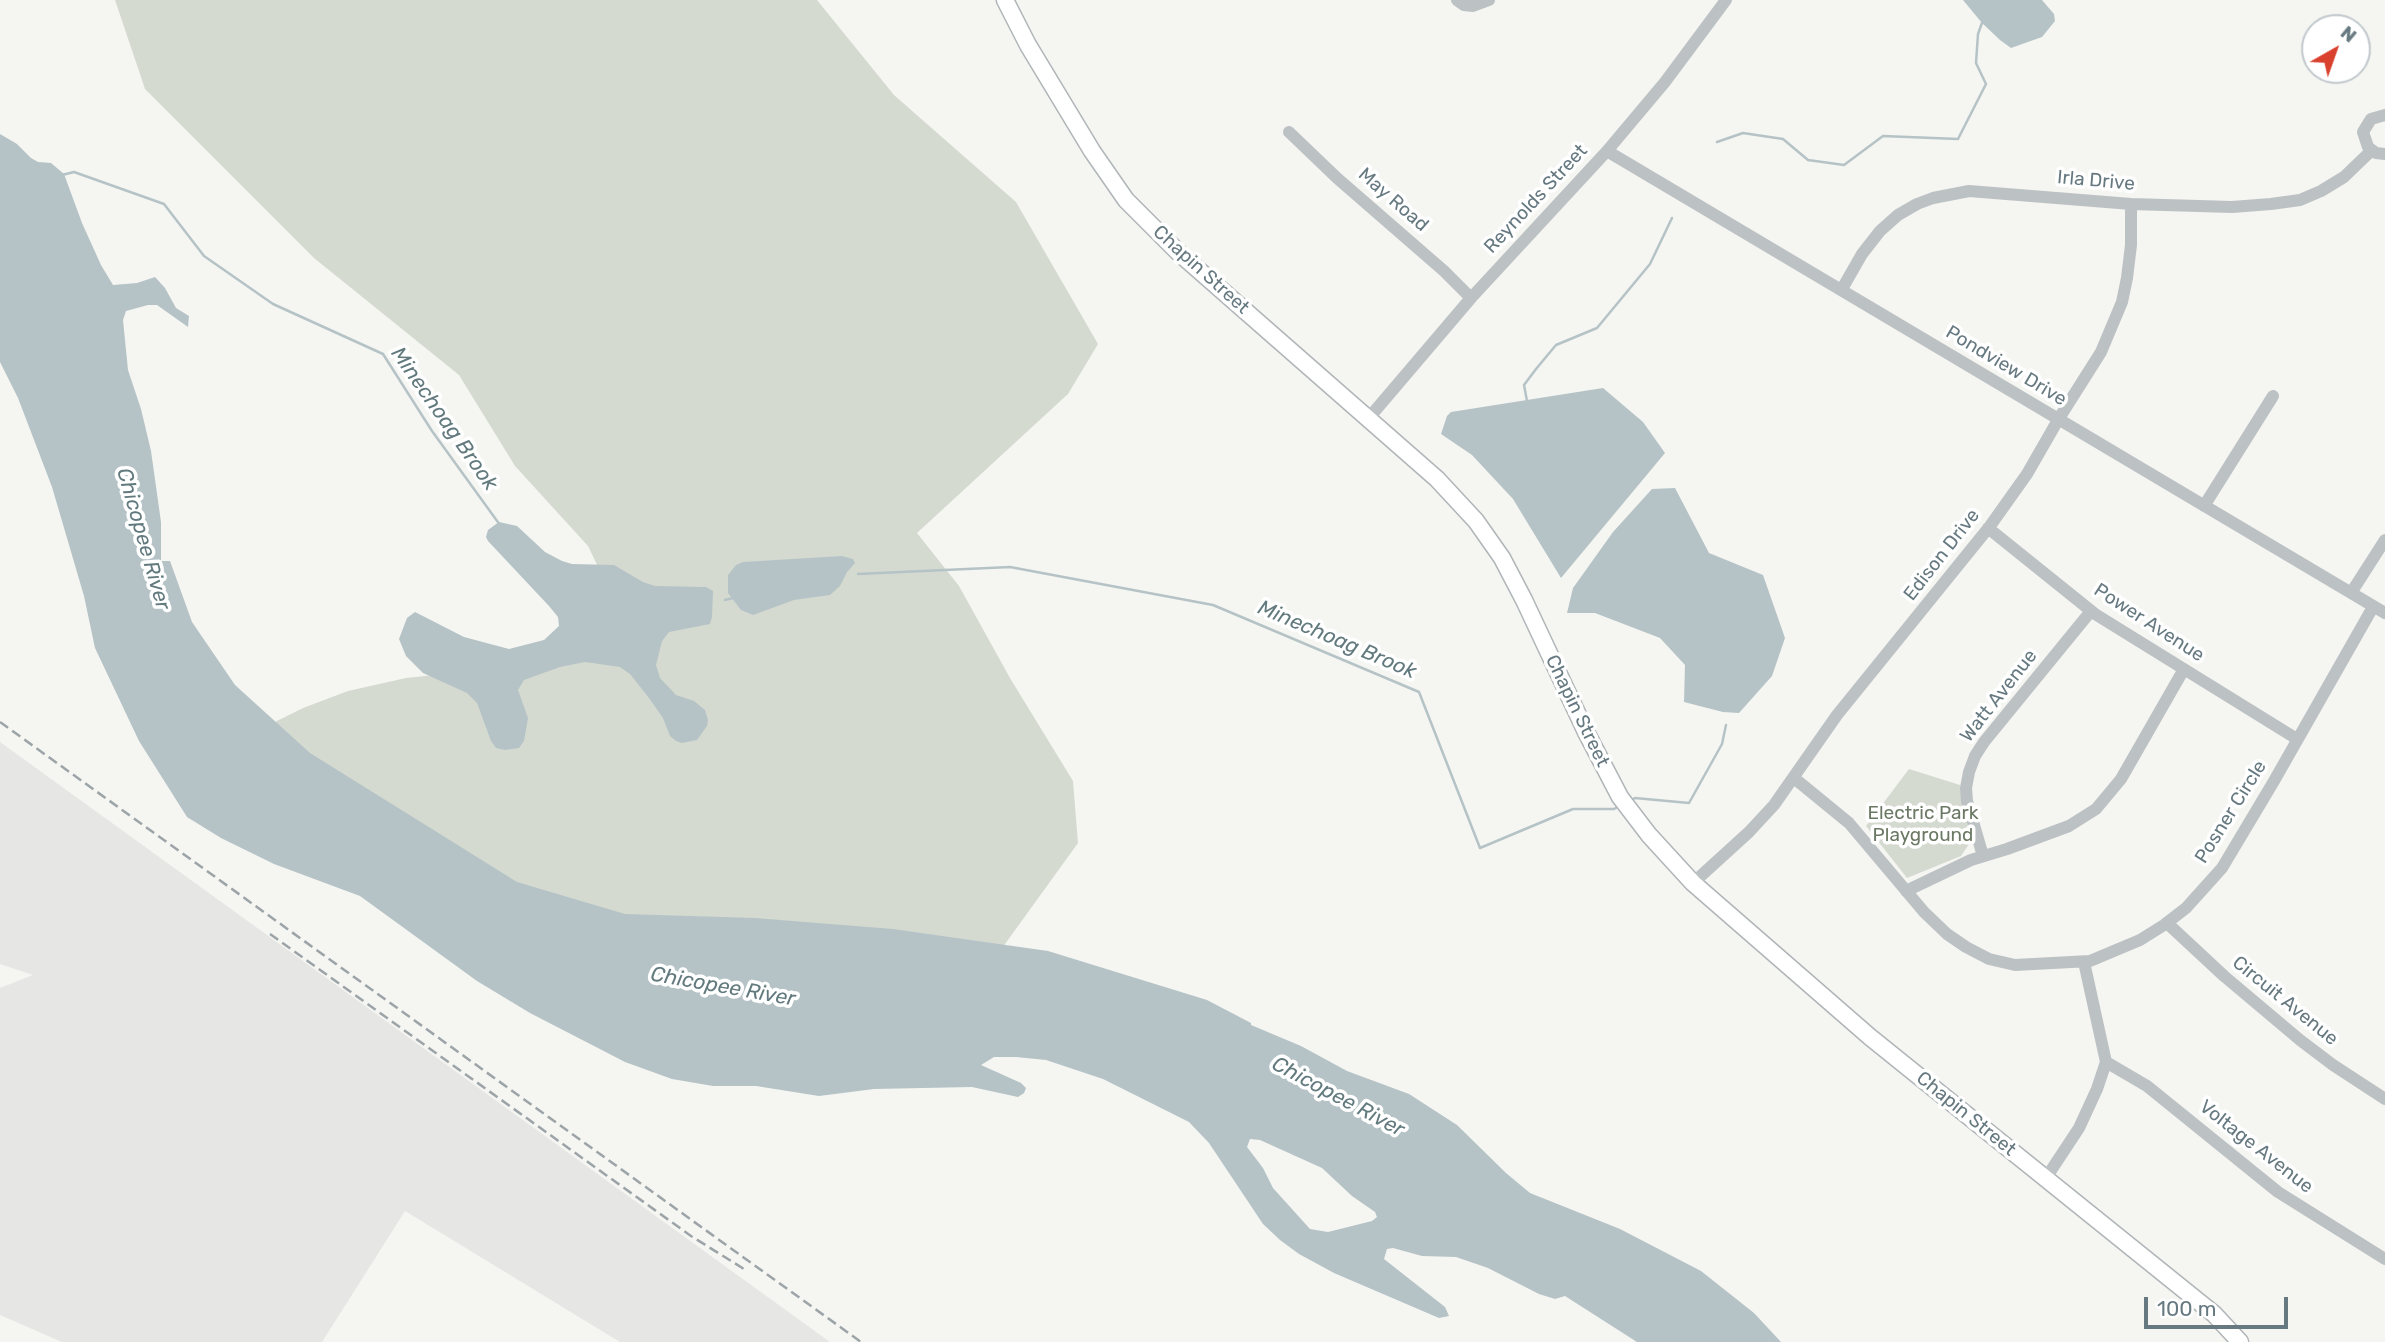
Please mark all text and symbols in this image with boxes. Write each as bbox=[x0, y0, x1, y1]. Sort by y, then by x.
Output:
north arrow bbox=[2301, 14, 2371, 84]
text: N bbox=[2336, 21, 2361, 47]
street label: Reynolds Street bbox=[1480, 140, 1592, 258]
street label: May Road bbox=[1353, 163, 1433, 237]
street label: Irla Drive bbox=[2056, 166, 2136, 196]
street label: Chapin Street bbox=[1148, 221, 1254, 319]
street label: Pondview Drive bbox=[1941, 321, 2071, 411]
water label: Minechoag Brook bbox=[385, 342, 503, 496]
water label: Chicopee River bbox=[111, 465, 175, 613]
street label: Edison Drive bbox=[1899, 505, 1985, 605]
street label: Power Avenue bbox=[2090, 579, 2208, 667]
water label: Minechoag Brook bbox=[1254, 595, 1420, 685]
street label: Watt Avenue bbox=[1956, 645, 2042, 747]
street label: Chapin Street bbox=[1540, 651, 1614, 771]
street label: Posner Circle bbox=[2190, 756, 2272, 868]
park label: Electric Park Playground bbox=[1867, 803, 1979, 847]
street label: Circuit Avenue bbox=[2228, 951, 2342, 1051]
water label: Chicopee River bbox=[649, 962, 797, 1012]
water label: Chicopee River bbox=[1267, 1052, 1409, 1142]
street label: Chapin Street bbox=[1912, 1067, 2020, 1161]
street label: Voltage Avenue bbox=[2195, 1096, 2317, 1198]
scale bar bbox=[2147, 1282, 2290, 1326]
text: 100 m bbox=[2157, 1296, 2216, 1321]

